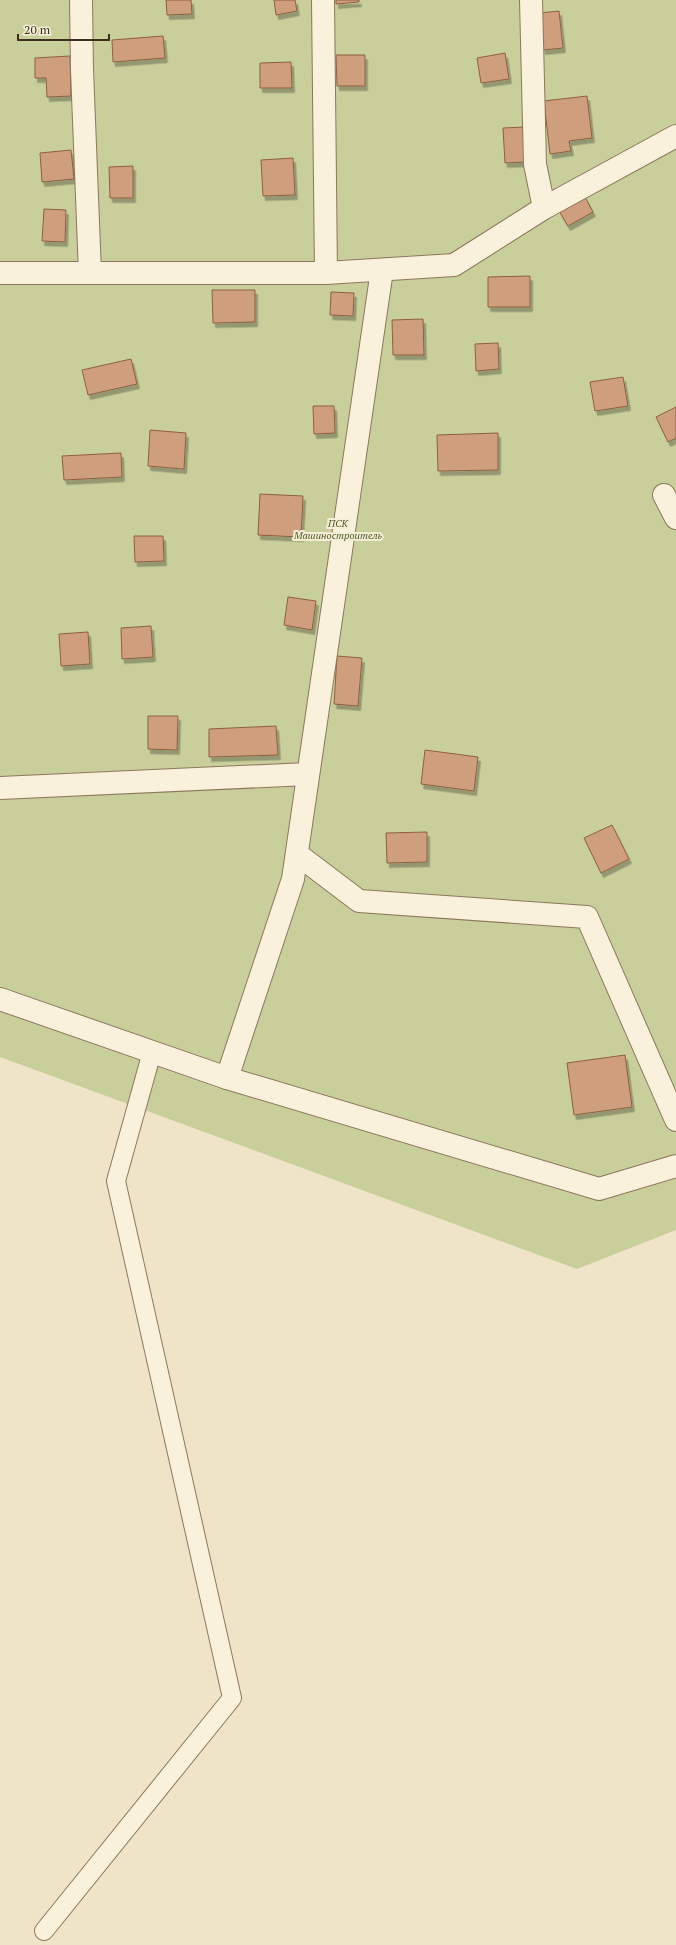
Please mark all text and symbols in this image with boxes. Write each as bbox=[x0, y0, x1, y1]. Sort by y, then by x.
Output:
scale bar bbox=[18, 16, 109, 42]
text: 20 m bbox=[24, 22, 51, 37]
park label: ПСК Машиностроитель bbox=[293, 517, 383, 542]

